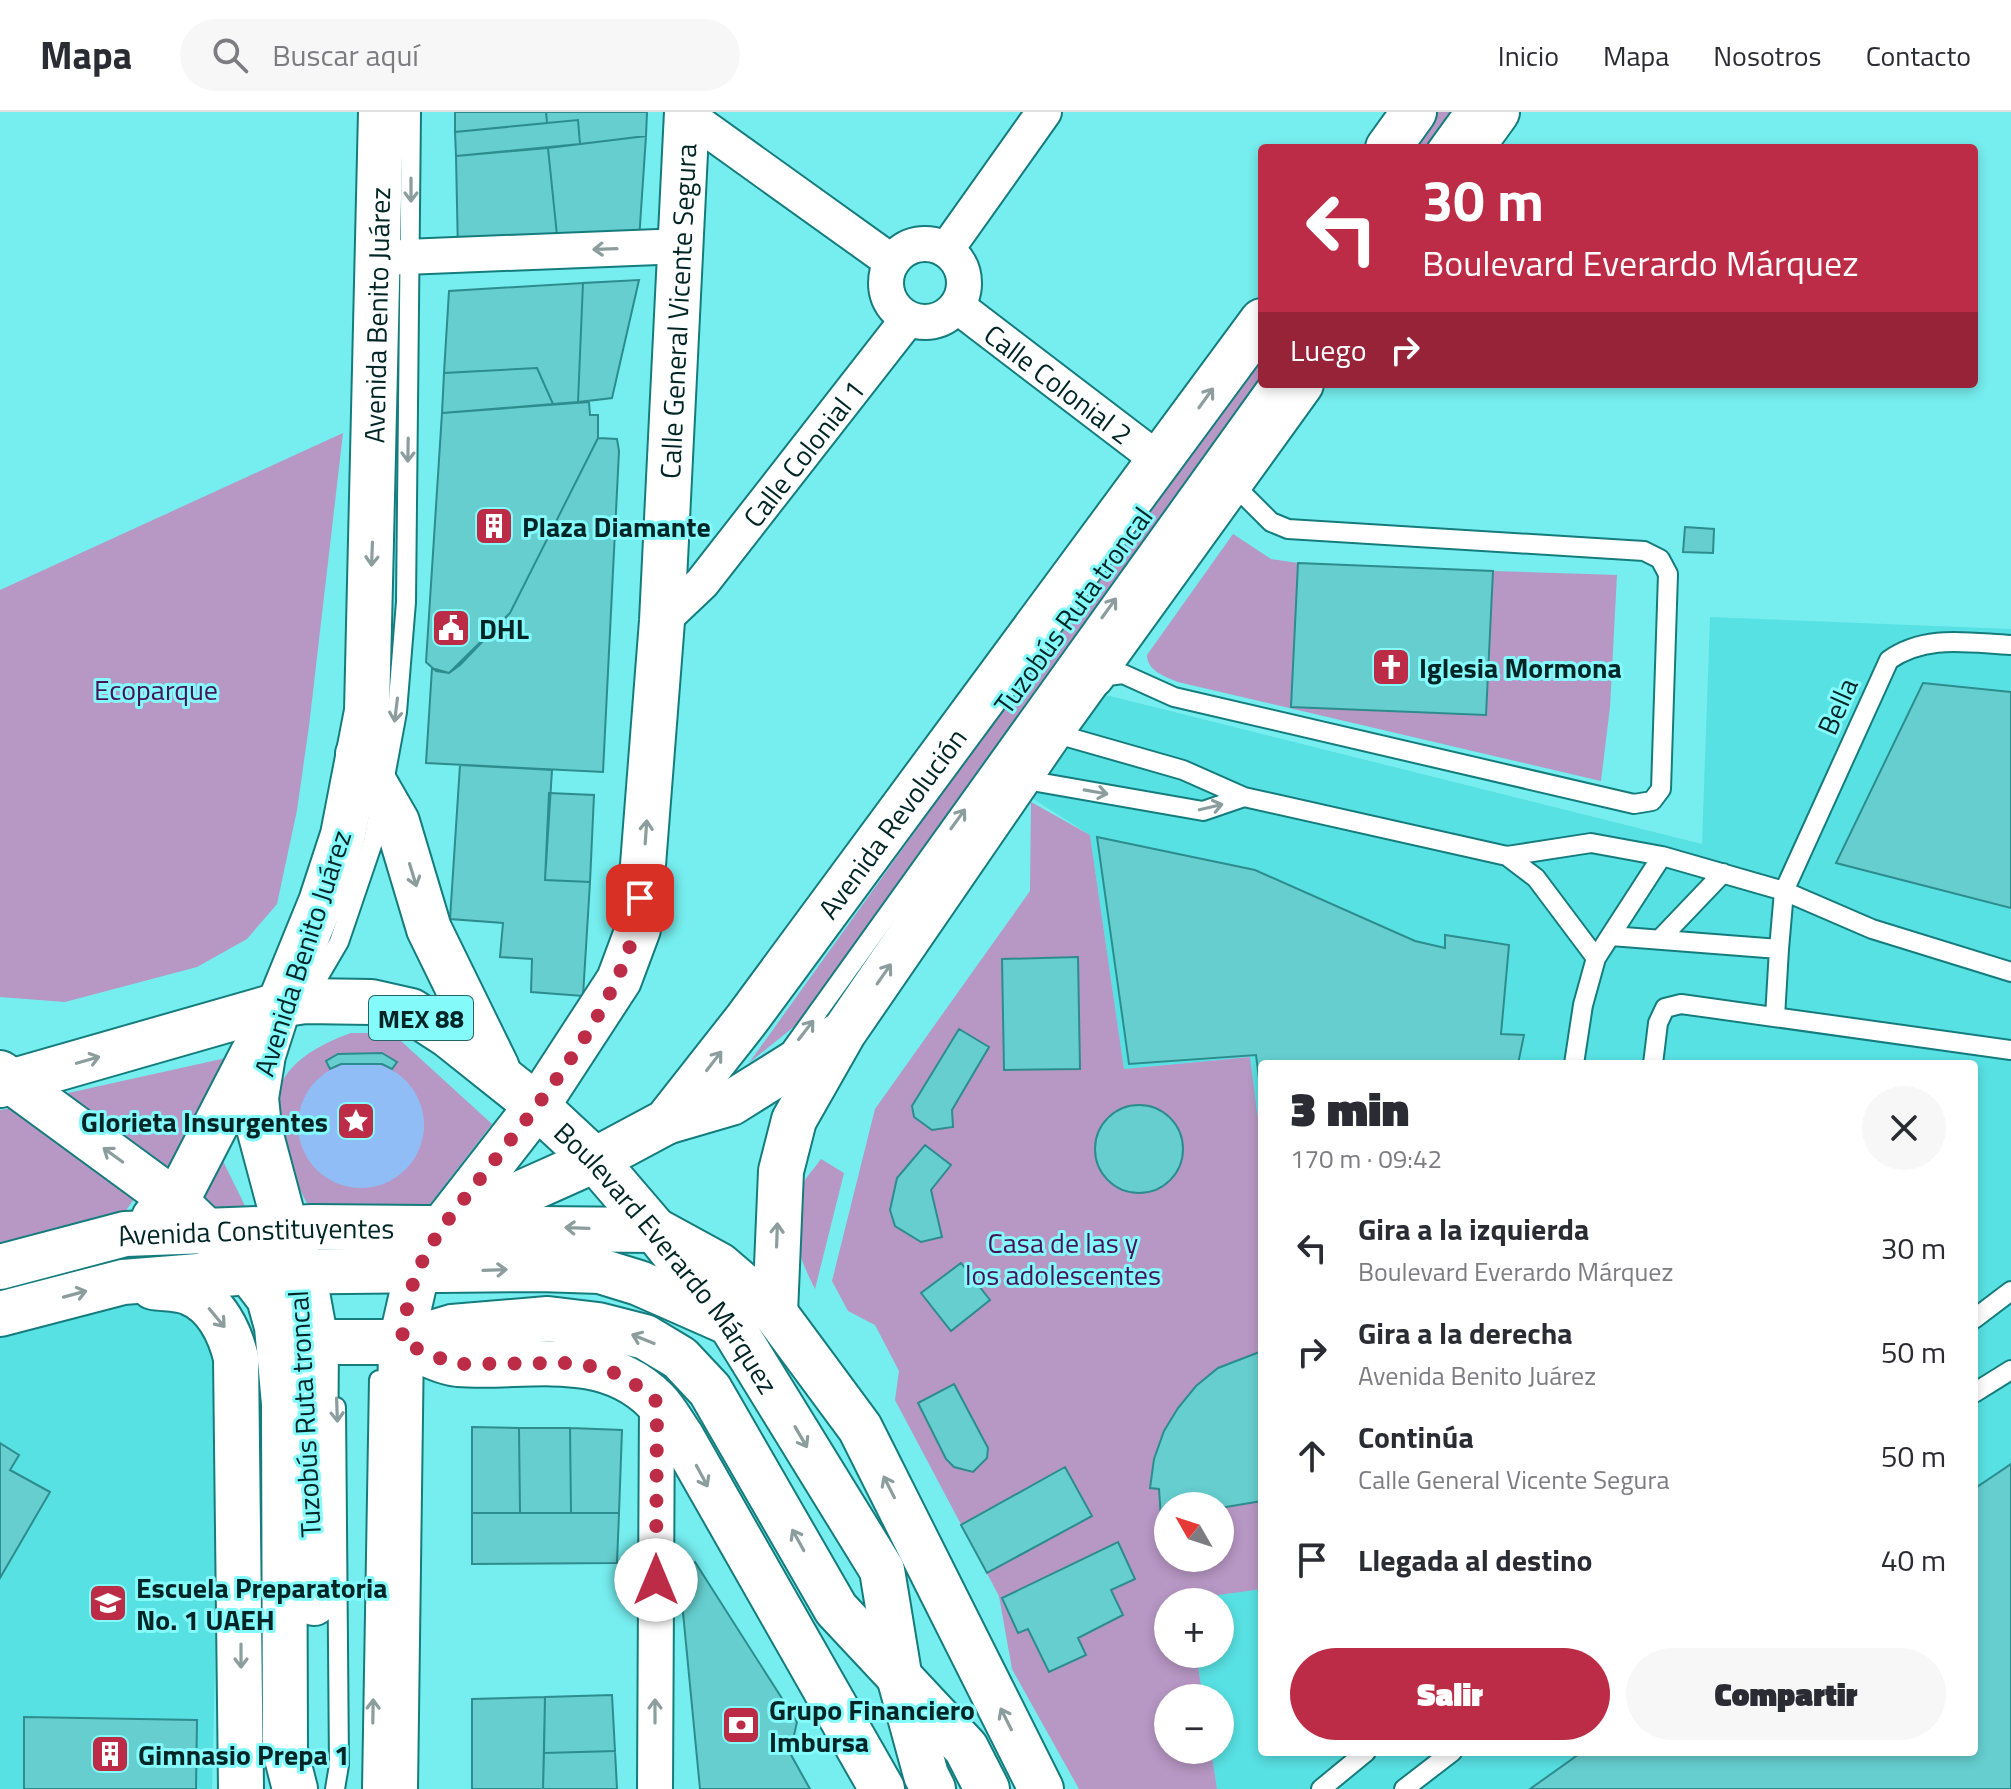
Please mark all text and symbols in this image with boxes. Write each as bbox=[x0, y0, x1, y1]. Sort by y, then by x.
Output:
search box bbox=[180, 19, 740, 91]
text: Mapa bbox=[40, 26, 132, 84]
text: Buscar aquí bbox=[272, 32, 419, 78]
icon: search bbox=[208, 33, 252, 77]
text: Inicio bbox=[1498, 34, 1559, 77]
text: Mapa bbox=[1603, 34, 1669, 77]
text: Nosotros bbox=[1713, 34, 1822, 77]
text: Contacto bbox=[1866, 34, 1971, 77]
street label: Calle General Vicente Segura bbox=[648, 142, 707, 480]
text: 30 m bbox=[1422, 158, 1544, 243]
one-way arrow bbox=[403, 176, 418, 203]
icon: left bbox=[1290, 176, 1394, 280]
street label: Avenida Benito Juárez bbox=[352, 186, 401, 444]
text: Boulevard Everardo Márquez bbox=[1422, 235, 1859, 290]
one-way arrow bbox=[592, 242, 619, 257]
street label: Calle Colonial 2 bbox=[975, 313, 1142, 454]
text: Luego bbox=[1290, 327, 1367, 373]
icon: right bbox=[1383, 328, 1427, 372]
street label: Calle Colonial 1 bbox=[732, 370, 875, 536]
one-way arrow bbox=[1198, 388, 1214, 410]
one-way arrow bbox=[400, 436, 415, 463]
street label: Tuzobús Ruta troncal bbox=[983, 497, 1163, 723]
building icon: Plaza Diamante bbox=[473, 505, 515, 547]
place label: Plaza Diamante bbox=[522, 505, 711, 548]
one-way arrow bbox=[364, 540, 379, 567]
one-way arrow bbox=[1101, 597, 1117, 619]
public building icon: DHL bbox=[430, 607, 472, 649]
place label: DHL bbox=[479, 607, 529, 650]
church icon: Iglesia Mormona bbox=[1370, 646, 1412, 688]
place label: Iglesia Mormona bbox=[1419, 646, 1622, 689]
park label: Ecoparque bbox=[94, 668, 218, 711]
street label: Bella bbox=[1805, 671, 1869, 741]
one-way arrow bbox=[389, 696, 404, 722]
street label: Avenida Revolución bbox=[807, 718, 977, 928]
one-way arrow bbox=[1083, 786, 1108, 801]
one-way arrow bbox=[1198, 799, 1223, 814]
one-way arrow bbox=[950, 809, 966, 831]
one-way arrow bbox=[638, 819, 653, 846]
street label: Avenida Benito Juárez bbox=[242, 824, 362, 1082]
one-way arrow bbox=[406, 861, 421, 887]
pin bbox=[606, 864, 674, 932]
icon: arrive bbox=[618, 876, 662, 920]
one-way arrow bbox=[876, 964, 892, 986]
road number: MEX 88 bbox=[369, 996, 473, 1040]
one-way arrow bbox=[797, 1020, 814, 1041]
one-way arrow bbox=[706, 1051, 723, 1072]
one-way arrow bbox=[75, 1052, 101, 1067]
text: 3 min bbox=[1290, 1072, 1409, 1145]
button: close bbox=[1862, 1086, 1946, 1170]
place label: Glorieta Insurgentes bbox=[81, 1100, 328, 1143]
place icon: Glorieta Insurgentes bbox=[335, 1100, 377, 1142]
street label: Boulevard Everardo Márquez bbox=[545, 1111, 790, 1402]
text: 170 m · 09:42 bbox=[1290, 1139, 1442, 1178]
one-way arrow bbox=[102, 1147, 124, 1164]
street label: Avenida Constituyentes bbox=[112, 1205, 395, 1257]
text: Gira a la izquierda bbox=[1358, 1206, 1589, 1252]
one-way arrow bbox=[564, 1221, 591, 1236]
park label: Casa de las y los adolescentes bbox=[965, 1221, 1161, 1296]
one-way arrow bbox=[769, 1222, 784, 1249]
text: 30 m bbox=[1881, 1225, 1946, 1271]
icon: left bbox=[1290, 1226, 1334, 1270]
text: Boulevard Everardo Márquez bbox=[1358, 1252, 1673, 1291]
one-way arrow bbox=[481, 1263, 508, 1278]
one-way arrow bbox=[62, 1286, 88, 1301]
street label: Tuzobús Ruta troncal bbox=[276, 1289, 332, 1539]
one-way arrow bbox=[208, 1307, 226, 1328]
text: Gira a la derecha bbox=[1358, 1310, 1573, 1356]
text: 50 m bbox=[1881, 1329, 1946, 1375]
icon: right bbox=[1290, 1330, 1334, 1374]
one-way arrow bbox=[631, 1331, 656, 1345]
text: Avenida Benito Juárez bbox=[1358, 1356, 1596, 1395]
one-way arrow bbox=[329, 1396, 344, 1423]
text: Continúa bbox=[1358, 1414, 1474, 1460]
one-way arrow bbox=[793, 1425, 809, 1448]
text: 50 m bbox=[1881, 1433, 1946, 1479]
icon: ahead bbox=[1290, 1434, 1334, 1478]
text: Calle General Vicente Segura bbox=[1358, 1460, 1669, 1499]
one-way arrow bbox=[695, 1463, 711, 1487]
one-way arrow bbox=[881, 1475, 896, 1499]
north arrow bbox=[1154, 1492, 1234, 1572]
map controls bbox=[1154, 1492, 1234, 1764]
one-way arrow bbox=[790, 1529, 805, 1553]
text: Llegada al destino bbox=[1358, 1537, 1592, 1583]
text: 40 m bbox=[1881, 1537, 1946, 1583]
position arrow bbox=[614, 1538, 698, 1622]
icon: arrive bbox=[1290, 1538, 1334, 1582]
place label: Escuela Preparatoria No. 1 UAEH bbox=[136, 1566, 388, 1641]
school or university icon: Escuela Preparatoria No. 1 UAEH bbox=[87, 1582, 129, 1624]
button: + bbox=[1154, 1588, 1234, 1668]
one-way arrow bbox=[233, 1642, 249, 1669]
button: Salir bbox=[1290, 1648, 1610, 1740]
button: Compartir bbox=[1626, 1648, 1946, 1740]
button: − bbox=[1154, 1684, 1234, 1764]
place label: Grupo Financiero Imbursa bbox=[769, 1688, 975, 1763]
one-way arrow bbox=[365, 1698, 381, 1725]
one-way arrow bbox=[647, 1698, 663, 1725]
bank icon: Grupo Financiero Imbursa bbox=[720, 1704, 762, 1746]
one-way arrow bbox=[998, 1708, 1013, 1732]
building icon: Gimnasio Prepa 1 bbox=[89, 1733, 131, 1775]
place label: Gimnasio Prepa 1 bbox=[138, 1733, 350, 1776]

